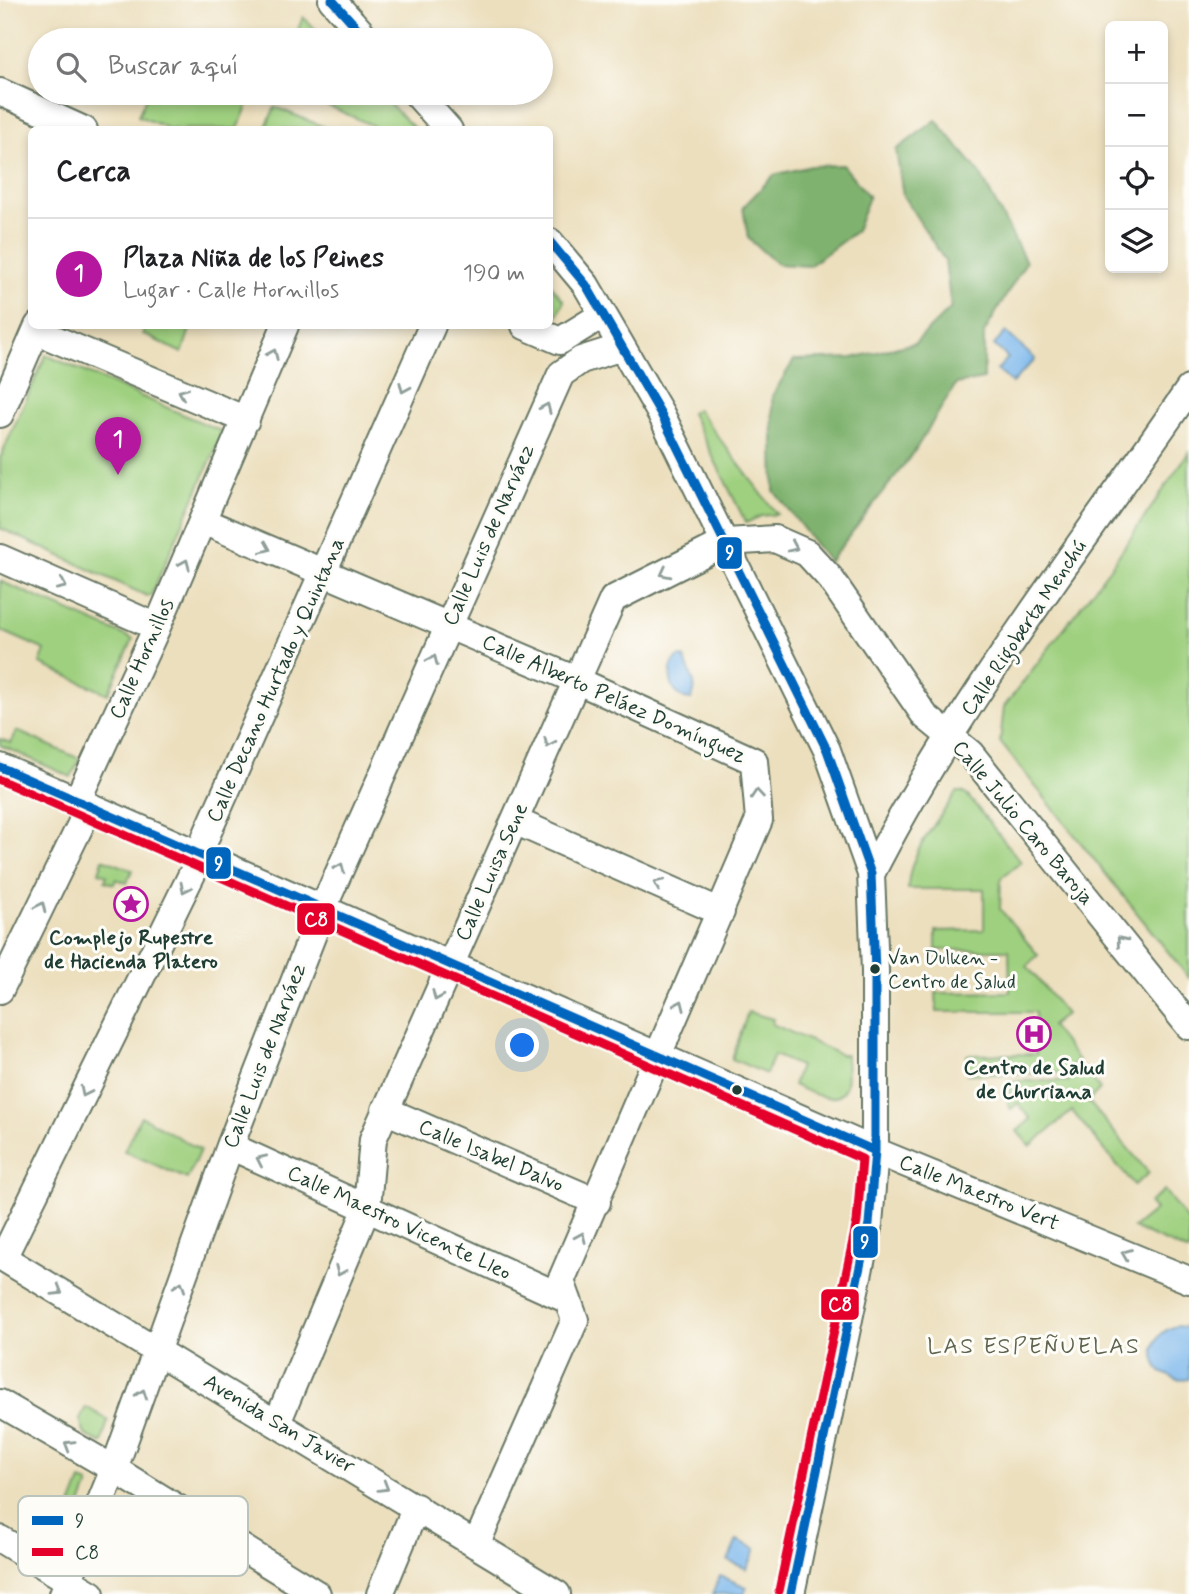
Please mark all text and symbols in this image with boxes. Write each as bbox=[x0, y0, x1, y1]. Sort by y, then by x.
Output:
map controls bbox=[1105, 21, 1168, 273]
button: + bbox=[1105, 21, 1168, 84]
search box bbox=[28, 28, 553, 105]
icon: search bbox=[52, 48, 90, 86]
text: Buscar aquí bbox=[108, 50, 239, 84]
button: − bbox=[1105, 84, 1168, 147]
button: locate bbox=[1105, 147, 1168, 210]
text: Cerca bbox=[56, 152, 131, 191]
button: layers bbox=[1105, 210, 1168, 273]
text: Plaza Niña de los Peines bbox=[123, 242, 384, 276]
text: 1 bbox=[74, 259, 84, 289]
text: 190 m bbox=[463, 259, 525, 289]
text: Lugar · Calle Hornillos bbox=[123, 276, 339, 306]
one-way arrow bbox=[265, 349, 279, 361]
one-way arrow bbox=[399, 381, 413, 393]
one-way arrow bbox=[178, 387, 190, 401]
one-way arrow bbox=[538, 403, 552, 415]
pin: 1 bbox=[95, 417, 141, 475]
street label: Calle Luis de Narváez bbox=[436, 440, 542, 630]
street label: Calle Decano Hurtado y Quintana bbox=[200, 533, 352, 827]
street label: Calle Rigoberta Menchú bbox=[955, 534, 1095, 723]
line badge: 9 bbox=[716, 536, 743, 570]
one-way arrow bbox=[786, 539, 798, 553]
one-way arrow bbox=[259, 540, 271, 554]
text: 9 bbox=[725, 541, 735, 566]
one-way arrow bbox=[176, 559, 190, 571]
one-way arrow bbox=[660, 564, 672, 578]
one-way arrow bbox=[55, 577, 68, 591]
street label: Calle Hornillos bbox=[103, 594, 181, 724]
street label: Calle Alberto Peláez Domínguez bbox=[477, 628, 751, 772]
one-way arrow bbox=[425, 655, 439, 668]
one-way arrow bbox=[543, 735, 557, 748]
street label: Calle Julio Caro Baroja bbox=[946, 735, 1100, 911]
one-way arrow bbox=[750, 788, 765, 799]
street label: Calle Luisa Sene bbox=[449, 798, 535, 946]
line badge: 9 bbox=[205, 846, 232, 880]
text: 9 bbox=[214, 852, 224, 877]
one-way arrow bbox=[332, 863, 346, 875]
one-way arrow bbox=[653, 878, 666, 892]
one-way arrow bbox=[179, 881, 193, 893]
place icon: Complejo Rupestre de Hacienda Platero bbox=[112, 885, 150, 923]
one-way arrow bbox=[32, 902, 46, 914]
line badge: C8 bbox=[296, 902, 336, 936]
text: C8 bbox=[304, 908, 328, 933]
place label: Complejo Rupestre de Hacienda Platero bbox=[44, 924, 218, 976]
one-way arrow bbox=[1117, 937, 1129, 950]
place label: Van Dulken - Centro de Salud bbox=[888, 946, 1016, 995]
street label: Calle Luis de Narváez bbox=[217, 960, 313, 1152]
marker: Van Dulken - Centro de Salud bbox=[868, 962, 882, 976]
one-way arrow bbox=[431, 989, 445, 1001]
one-way arrow bbox=[672, 1000, 686, 1012]
hospital icon: Centro de Salud de Churriana bbox=[1015, 1015, 1053, 1053]
your location bbox=[505, 1028, 539, 1062]
place label: Centro de Salud de Churriana bbox=[963, 1054, 1105, 1106]
unlabelled marker bbox=[730, 1083, 744, 1097]
one-way arrow bbox=[80, 1085, 94, 1097]
street label: Calle Isabel Dalvo bbox=[414, 1113, 568, 1199]
street label: Calle Maestro Vert bbox=[895, 1148, 1063, 1238]
one-way arrow bbox=[256, 1154, 268, 1168]
street label: Calle Maestro Vicente Lleo bbox=[283, 1159, 515, 1287]
line badge: 9 bbox=[852, 1225, 879, 1259]
text: 9 bbox=[860, 1230, 870, 1255]
one-way arrow bbox=[573, 1232, 587, 1244]
one-way arrow bbox=[1121, 1248, 1133, 1262]
one-way arrow bbox=[335, 1264, 349, 1276]
one-way arrow bbox=[172, 1281, 186, 1293]
one-way arrow bbox=[51, 1283, 64, 1296]
line badge: C8 bbox=[820, 1288, 860, 1321]
text: C8 bbox=[828, 1293, 852, 1318]
district label: LAS ESPEÑUELAS bbox=[927, 1332, 1141, 1362]
street label: Avenida San Javier bbox=[198, 1368, 360, 1480]
one-way arrow bbox=[134, 1388, 148, 1400]
one-way arrow bbox=[64, 1440, 77, 1453]
one-way arrow bbox=[377, 1479, 390, 1492]
legend bbox=[18, 1496, 248, 1576]
text: 9 bbox=[75, 1509, 84, 1534]
text: C8 bbox=[75, 1541, 99, 1566]

